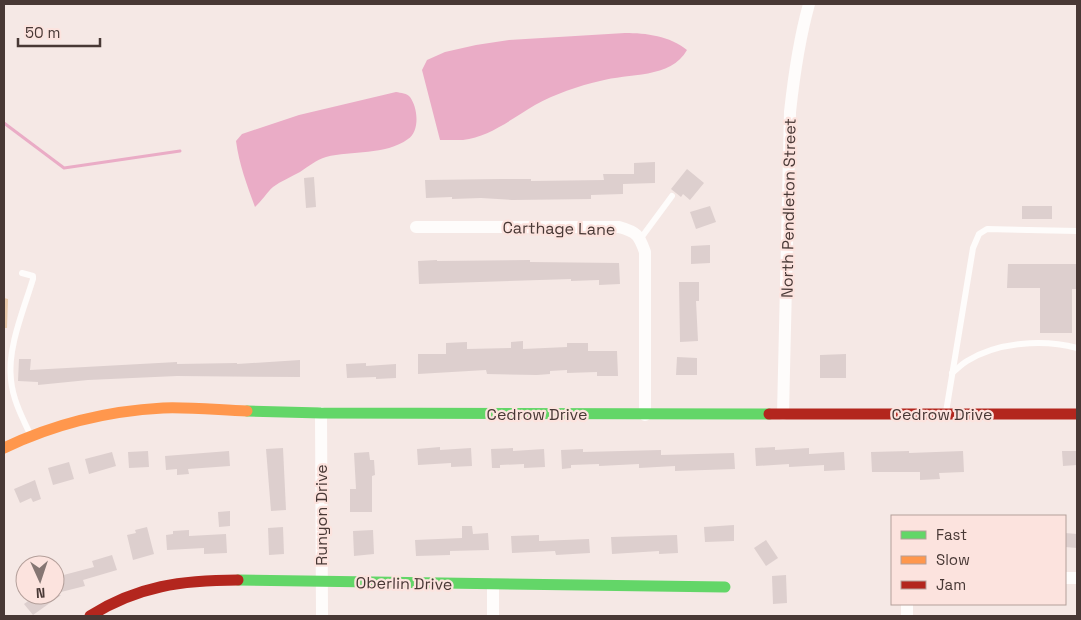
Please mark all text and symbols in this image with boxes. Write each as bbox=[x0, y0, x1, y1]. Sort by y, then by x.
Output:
scale bar bbox=[18, 15, 100, 47]
text: 50 m bbox=[25, 23, 60, 42]
street label: North Pendleton Street bbox=[776, 118, 801, 298]
street label: Carthage Lane bbox=[502, 217, 616, 240]
street label: Cedrow Drive bbox=[487, 404, 587, 425]
street label: Cedrow Drive bbox=[892, 404, 992, 425]
street label: Runyon Drive bbox=[311, 464, 332, 566]
legend bbox=[891, 515, 1066, 605]
text: Fast bbox=[936, 525, 967, 544]
text: Slow bbox=[936, 550, 970, 569]
north arrow bbox=[15, 555, 65, 605]
street label: Oberlin Drive bbox=[356, 572, 452, 595]
text: Jam bbox=[936, 575, 966, 594]
text: N bbox=[36, 584, 46, 602]

